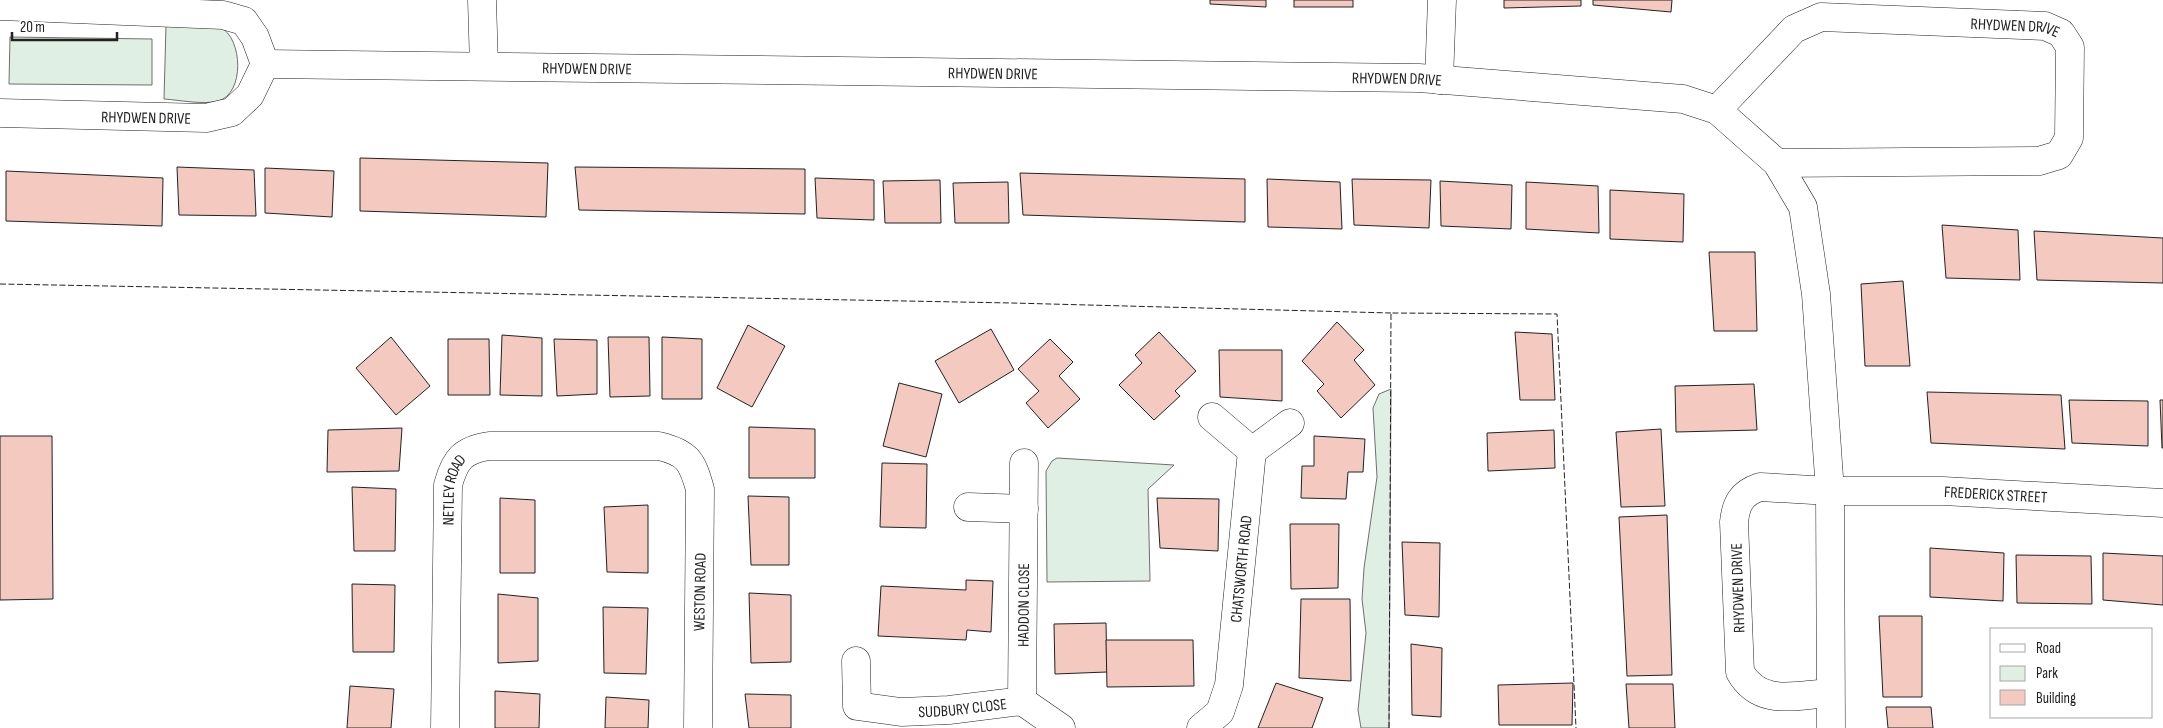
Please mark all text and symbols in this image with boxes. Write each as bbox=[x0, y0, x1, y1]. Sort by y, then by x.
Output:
scale bar bbox=[12, 10, 118, 42]
street label: RHYDWEN DRIVE bbox=[1970, 15, 2062, 42]
text: 20 m bbox=[20, 18, 45, 37]
street label: RHYDWEN DRIVE bbox=[542, 59, 632, 79]
street label: RHYDWEN DRIVE bbox=[948, 64, 1038, 84]
street label: RHYDWEN DRIVE bbox=[1352, 69, 1443, 91]
street label: RHYDWEN DRIVE bbox=[101, 108, 191, 129]
street label: NETLEY ROAD bbox=[440, 451, 471, 526]
street label: FREDERICK STREET bbox=[1943, 483, 2048, 508]
street label: CHATSWORTH ROAD bbox=[1227, 514, 1257, 624]
street label: RHYDWEN DRIVE bbox=[1727, 543, 1750, 633]
street label: WESTON ROAD bbox=[690, 553, 711, 631]
street label: HADDON CLOSE bbox=[1014, 563, 1034, 647]
legend bbox=[1990, 628, 2153, 718]
text: Road bbox=[2036, 639, 2061, 658]
text: Park bbox=[2036, 664, 2058, 683]
text: Building bbox=[2036, 689, 2076, 708]
street label: SUDBURY CLOSE bbox=[918, 695, 1008, 722]

